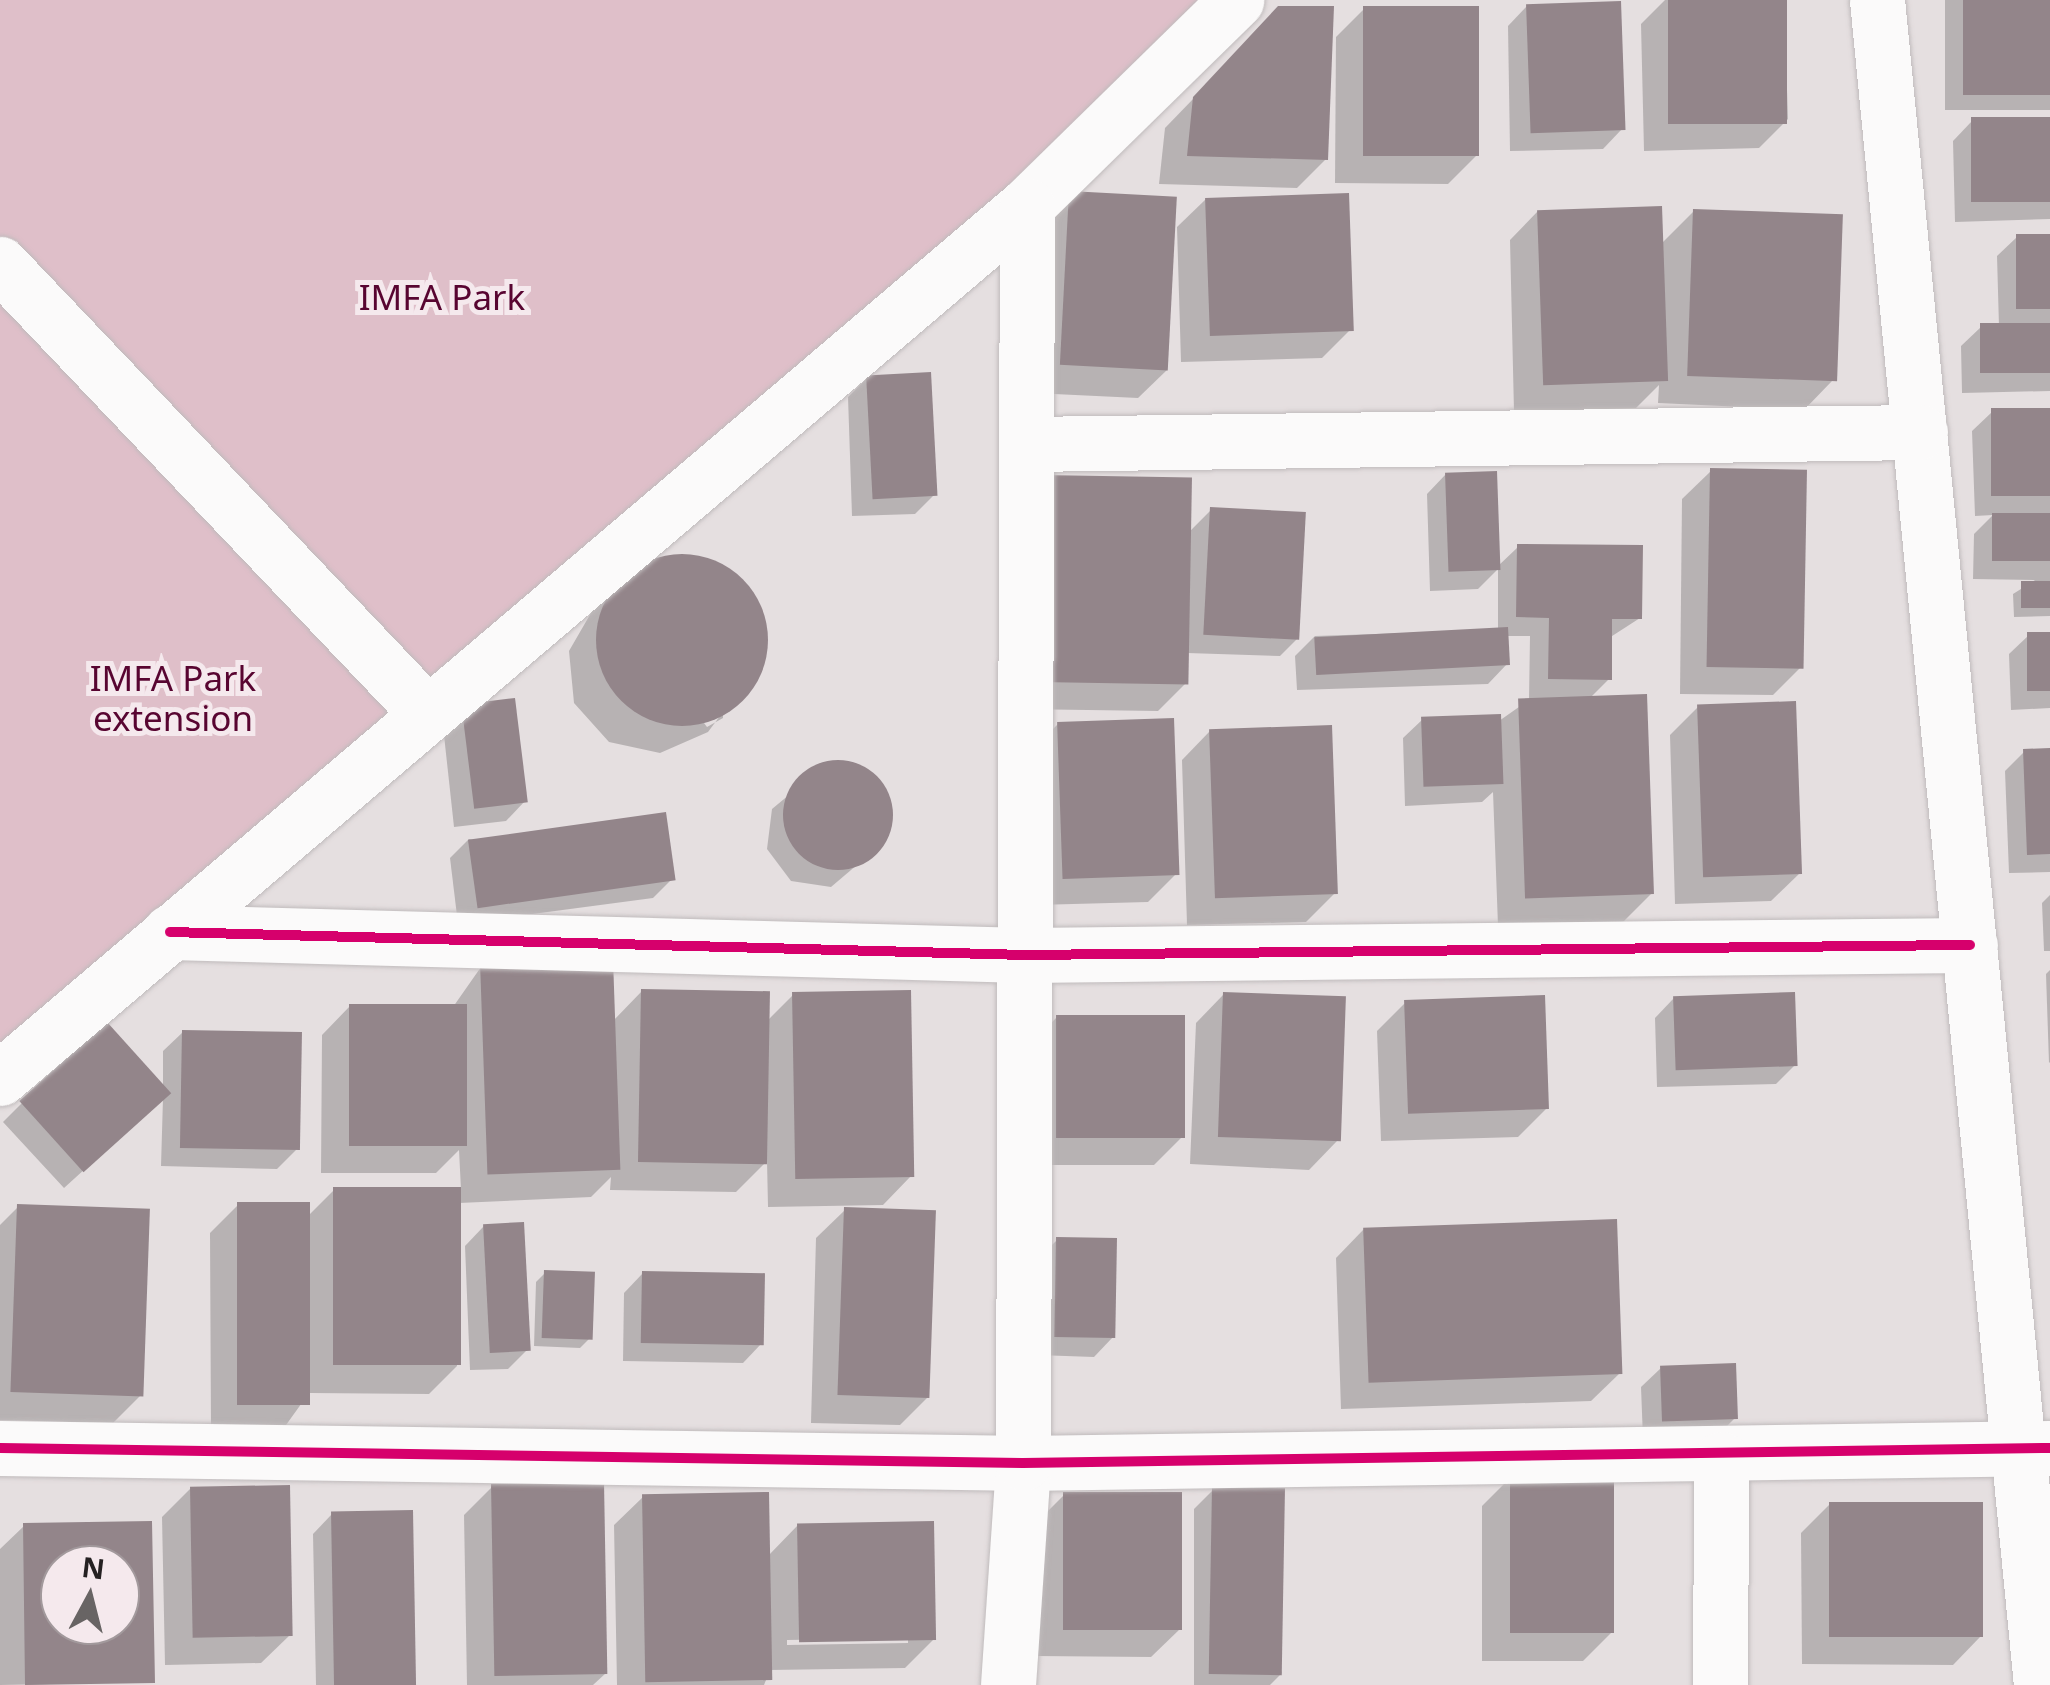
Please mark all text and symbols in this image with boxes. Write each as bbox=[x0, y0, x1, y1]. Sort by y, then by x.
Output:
park label: IMFA Park bbox=[359, 276, 525, 318]
park label: IMFA Park extension bbox=[90, 657, 256, 739]
north arrow bbox=[40, 1545, 140, 1645]
text: N bbox=[80, 1547, 107, 1587]

